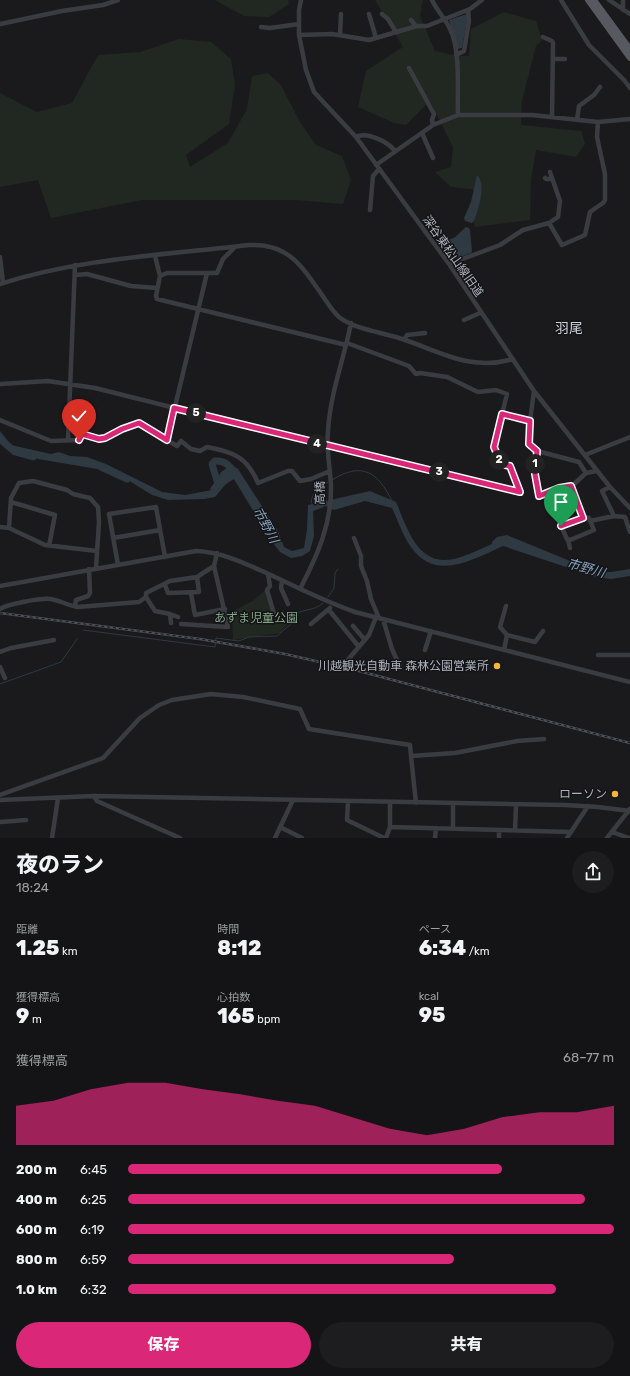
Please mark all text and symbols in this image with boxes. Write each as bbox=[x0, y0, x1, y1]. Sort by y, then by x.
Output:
street label: 深谷東松山線旧道 bbox=[420, 213, 486, 299]
district label: 羽尾 bbox=[555, 320, 583, 337]
pin bbox=[62, 399, 96, 440]
pin: 5 bbox=[186, 403, 206, 423]
icon: check bbox=[68, 405, 90, 427]
text: 5 bbox=[192, 406, 200, 419]
pin: 4 bbox=[307, 434, 327, 454]
text: 4 bbox=[313, 437, 321, 450]
pin: 2 bbox=[489, 450, 509, 470]
text: 2 bbox=[495, 453, 503, 466]
pin: 1 bbox=[525, 454, 545, 474]
text: 1 bbox=[532, 457, 538, 470]
pin: 3 bbox=[429, 462, 449, 482]
text: 3 bbox=[435, 465, 443, 478]
street label: 高橋 bbox=[313, 481, 327, 505]
pin bbox=[544, 485, 578, 526]
icon: arrive bbox=[550, 491, 572, 513]
water label: 市野川 bbox=[250, 504, 283, 547]
water label: 市野川 bbox=[565, 555, 609, 581]
park label: あずま児童公園 bbox=[214, 611, 298, 625]
place label: 川越観光自動車 森林公園営業所 bbox=[318, 659, 489, 673]
marker: 川越観光自動車 森林公園営業所 bbox=[492, 661, 502, 671]
place label: ローソン bbox=[559, 787, 607, 801]
marker: ローソン bbox=[610, 789, 620, 799]
text: 夜のラン bbox=[16, 851, 104, 878]
button: share bbox=[572, 851, 614, 893]
text: 18:24 bbox=[16, 880, 49, 895]
text: 距離 bbox=[16, 923, 38, 936]
text: 時間 bbox=[217, 923, 239, 936]
text: ペース bbox=[419, 923, 451, 936]
text: 1.25 bbox=[16, 936, 59, 960]
text: 8:12 bbox=[217, 936, 261, 960]
text: 6:34 bbox=[419, 936, 466, 960]
text: km bbox=[59, 945, 78, 958]
text: /km bbox=[466, 945, 490, 958]
text: kcal bbox=[419, 990, 439, 1003]
text: 獲得標高 bbox=[16, 991, 60, 1004]
text: 心拍数 bbox=[217, 991, 250, 1004]
text: 95 bbox=[419, 1003, 445, 1027]
text: 9 bbox=[16, 1004, 29, 1028]
text: 165 bbox=[217, 1004, 255, 1028]
text: m bbox=[29, 1013, 42, 1026]
text: bpm bbox=[255, 1013, 280, 1026]
text: 68–77 m bbox=[563, 1050, 614, 1065]
text: 獲得標高 bbox=[16, 1053, 68, 1068]
text: 200 m bbox=[16, 1162, 57, 1177]
text: 6:45 bbox=[80, 1162, 107, 1177]
text: 400 m bbox=[16, 1192, 57, 1207]
text: 6:25 bbox=[80, 1192, 107, 1207]
text: 600 m bbox=[16, 1222, 57, 1237]
text: 6:19 bbox=[80, 1222, 104, 1237]
text: 800 m bbox=[16, 1252, 57, 1267]
text: 6:59 bbox=[80, 1252, 107, 1267]
text: 1.0 km bbox=[16, 1282, 57, 1297]
text: 6:32 bbox=[80, 1282, 107, 1297]
button: 保存 bbox=[16, 1322, 311, 1368]
button: 共有 bbox=[319, 1322, 614, 1368]

